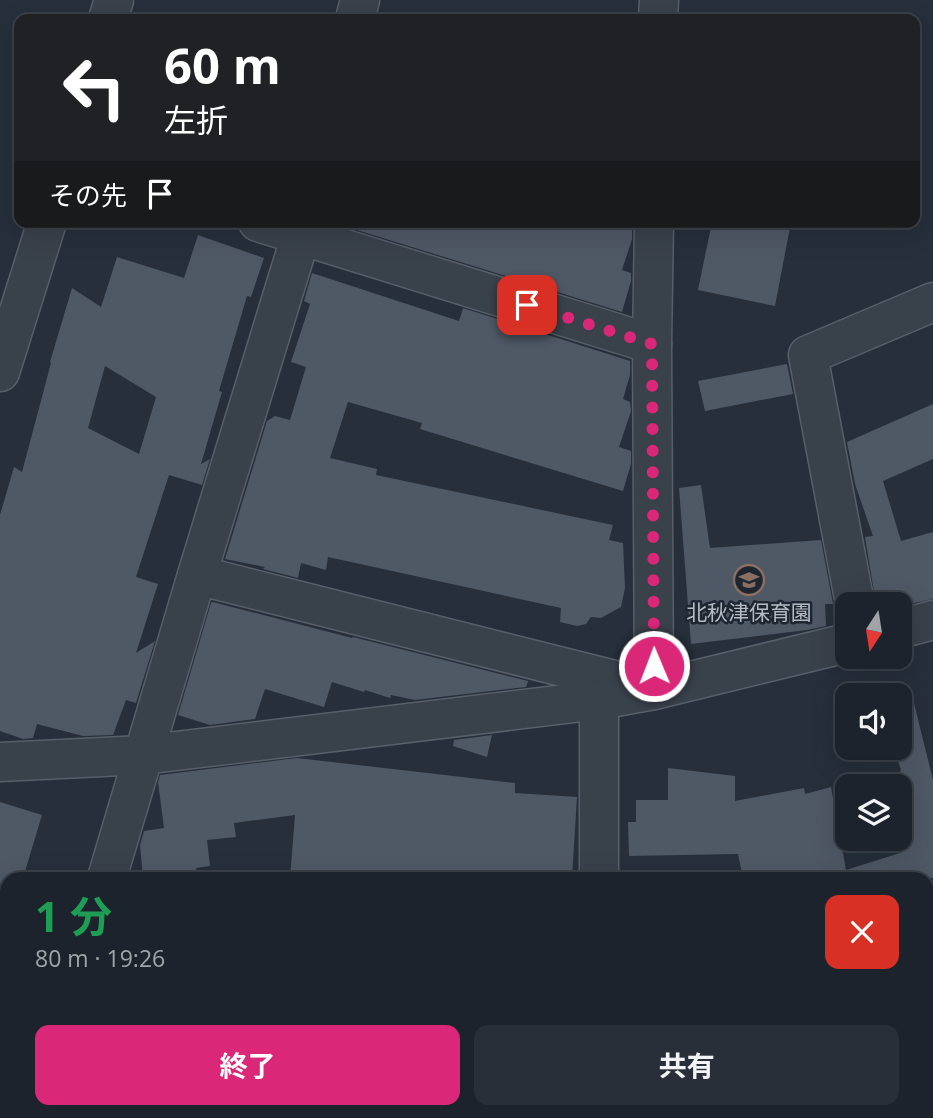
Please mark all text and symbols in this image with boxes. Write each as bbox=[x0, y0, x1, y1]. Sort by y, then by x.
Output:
text: 60 m bbox=[164, 32, 281, 98]
icon: left bbox=[49, 42, 140, 133]
text: 左折 bbox=[164, 98, 228, 141]
icon: arrive bbox=[141, 175, 179, 213]
text: その先 bbox=[49, 177, 127, 213]
pin bbox=[497, 275, 557, 335]
icon: arrive bbox=[508, 286, 546, 324]
school or university icon: 北秋津保育園 bbox=[732, 563, 766, 597]
north arrow bbox=[835, 592, 912, 668]
map controls bbox=[835, 592, 912, 851]
place label: 北秋津保育園 bbox=[686, 598, 812, 626]
position arrow bbox=[617, 629, 691, 703]
button: sound bbox=[835, 683, 912, 760]
button: layers bbox=[835, 774, 912, 851]
text: 1 分 bbox=[35, 887, 112, 944]
button: close bbox=[825, 895, 899, 969]
text: 80 m · 19:26 bbox=[35, 942, 165, 974]
button: 終了 bbox=[35, 1025, 460, 1105]
button: 共有 bbox=[474, 1025, 899, 1105]

